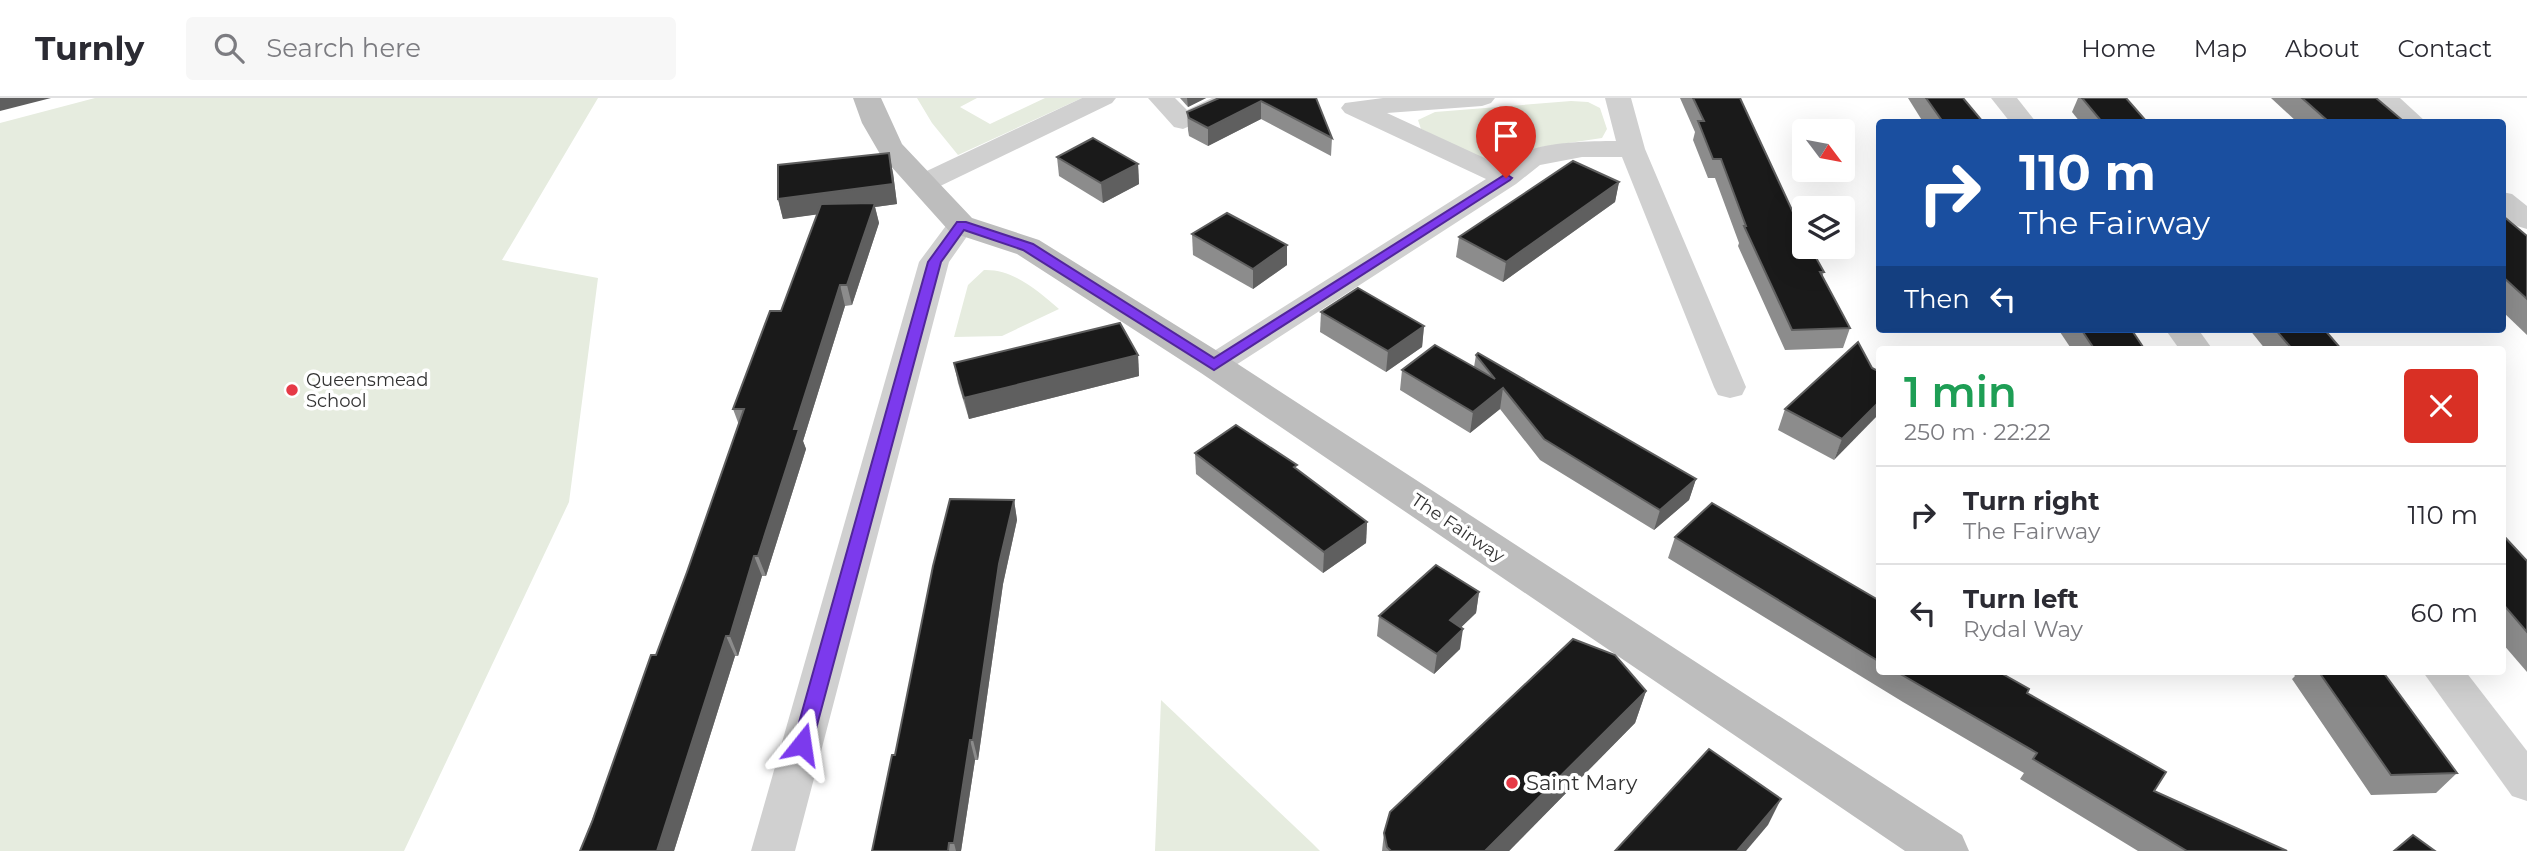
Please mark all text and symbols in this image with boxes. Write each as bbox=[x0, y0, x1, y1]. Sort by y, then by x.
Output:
search box bbox=[186, 17, 676, 80]
text: Turnly bbox=[35, 28, 144, 68]
icon: search bbox=[210, 29, 248, 67]
text: Search here bbox=[266, 32, 421, 64]
text: Home bbox=[2081, 34, 2156, 63]
text: Map bbox=[2194, 34, 2247, 63]
text: About bbox=[2285, 34, 2359, 63]
text: Contact bbox=[2397, 34, 2492, 63]
pin bbox=[1476, 106, 1536, 178]
icon: arrive bbox=[1487, 117, 1525, 155]
north arrow bbox=[1792, 119, 1855, 182]
map controls bbox=[1792, 119, 1855, 259]
text: 110 m bbox=[2019, 143, 2156, 202]
icon: right bbox=[1904, 147, 1995, 238]
button: layers bbox=[1792, 196, 1855, 259]
text: The Fairway bbox=[2019, 203, 2210, 242]
icon: left bbox=[1984, 280, 2022, 318]
text: Then bbox=[1904, 283, 1970, 315]
text: 1 min bbox=[1904, 366, 2017, 418]
place label: Queensmead School bbox=[306, 369, 428, 412]
button: close bbox=[2404, 369, 2478, 443]
marker: Queensmead School bbox=[284, 382, 300, 398]
text: 250 m · 22:22 bbox=[1904, 418, 2051, 446]
text: Turn right bbox=[1963, 485, 2099, 517]
street label: The Fairway bbox=[1407, 489, 1509, 567]
icon: right bbox=[1904, 496, 1942, 534]
text: 110 m bbox=[2408, 499, 2478, 531]
text: The Fairway bbox=[1963, 517, 2100, 545]
text: Turn left bbox=[1963, 583, 2079, 615]
icon: left bbox=[1904, 594, 1942, 632]
text: 60 m bbox=[2411, 597, 2478, 629]
text: Rydal Way bbox=[1963, 615, 2083, 643]
position arrow bbox=[765, 707, 839, 781]
place label: Saint Mary bbox=[1526, 770, 1638, 795]
marker: Saint Mary bbox=[1504, 775, 1520, 791]

